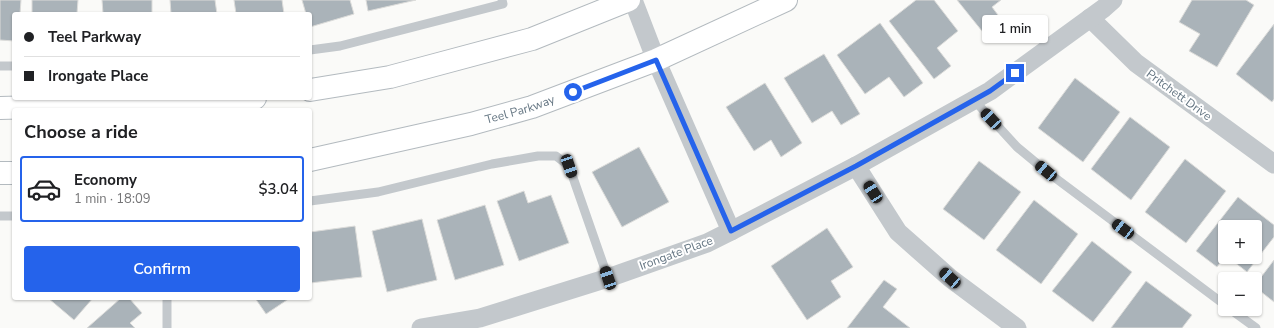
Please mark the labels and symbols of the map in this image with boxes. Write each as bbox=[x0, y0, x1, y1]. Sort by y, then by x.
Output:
callout: 1 min bbox=[982, 15, 1048, 43]
route end bbox=[1006, 64, 1024, 82]
street label: Pritchett Drive bbox=[1143, 66, 1215, 124]
route start bbox=[564, 83, 582, 101]
street label: Teel Parkway bbox=[483, 91, 558, 128]
car bbox=[978, 106, 1004, 132]
car bbox=[559, 153, 579, 179]
car bbox=[1033, 159, 1059, 183]
car bbox=[861, 179, 885, 205]
car bbox=[1110, 217, 1136, 241]
street label: Irongate Place bbox=[637, 232, 715, 274]
car bbox=[598, 265, 618, 291]
car bbox=[937, 266, 963, 290]

